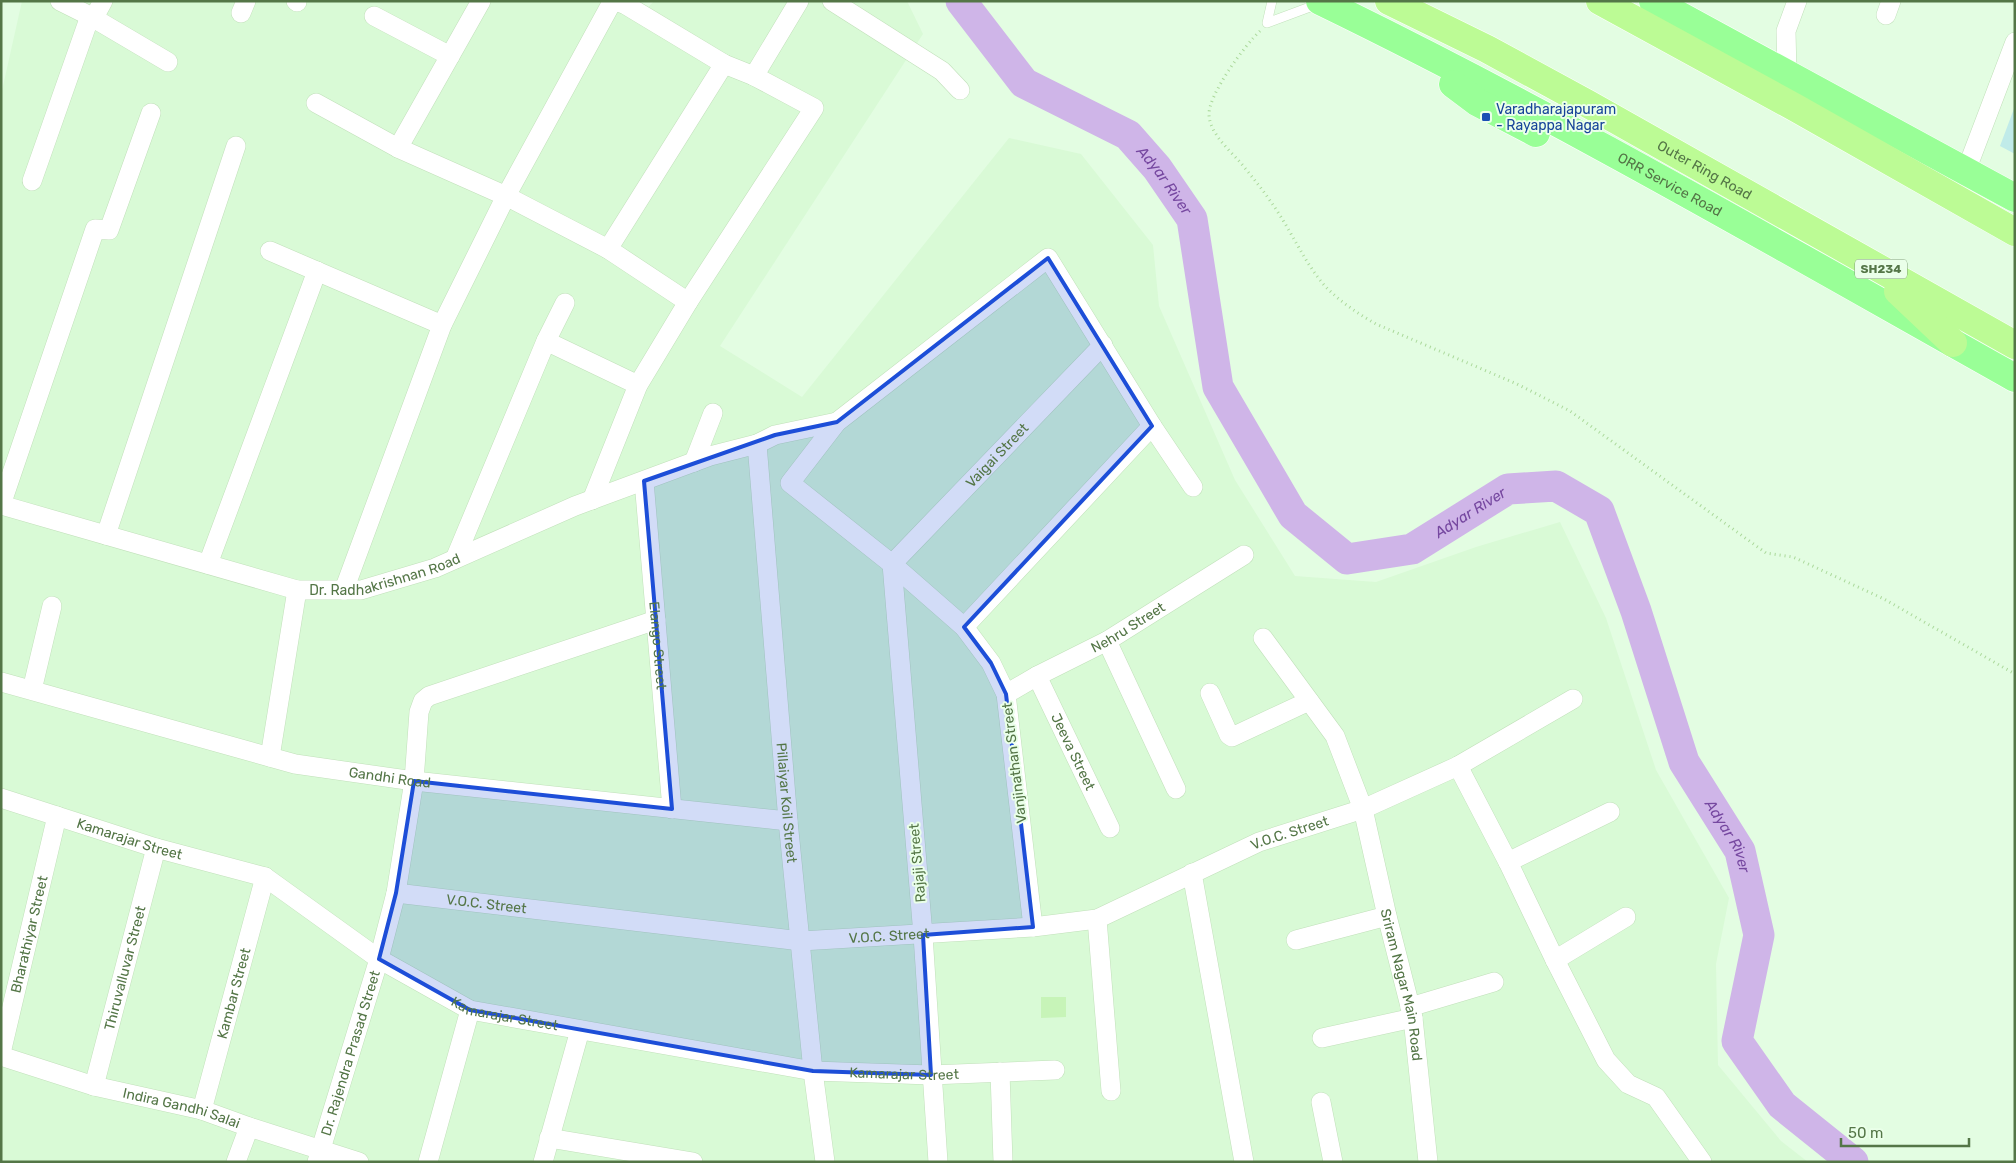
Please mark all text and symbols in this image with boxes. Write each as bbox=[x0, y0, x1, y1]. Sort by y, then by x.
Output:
place label: Varadharajapuram - Rayappa Nagar bbox=[1496, 101, 1616, 134]
marker: Varadharajapuram - Rayappa Nagar bbox=[1480, 111, 1492, 123]
street label: Outer Ring Road bbox=[1654, 137, 1755, 204]
water label: Adyar River bbox=[1132, 142, 1196, 219]
street label: ORR Service Road bbox=[1615, 149, 1725, 220]
road number: SH234 bbox=[1855, 260, 1907, 278]
street label: Vaigai Street bbox=[962, 419, 1033, 491]
water label: Adyar River bbox=[1430, 483, 1510, 542]
street label: Dr. Radhakrishnan Road bbox=[309, 550, 463, 599]
street label: Nehru Street bbox=[1088, 598, 1169, 657]
street label: Elango Street bbox=[645, 601, 670, 691]
street label: Vanjinathan Street bbox=[999, 701, 1030, 824]
street label: Jeeva Street bbox=[1047, 711, 1099, 794]
street label: Pillaiyar Koil Street bbox=[773, 742, 800, 864]
street label: Gandhi Road bbox=[348, 764, 432, 792]
water label: Adyar River bbox=[1700, 795, 1754, 876]
street label: V.O.C. Street bbox=[1248, 812, 1331, 854]
street label: Kamarajar Street bbox=[75, 815, 185, 864]
street label: Rajaji Street bbox=[906, 822, 929, 903]
street label: Bharathiyar Street bbox=[7, 873, 52, 995]
street label: V.O.C. Street bbox=[445, 891, 528, 917]
street label: Thiruvalluvar Street bbox=[101, 903, 150, 1032]
street label: Sriram Nagar Main Road bbox=[1377, 907, 1425, 1062]
street label: V.O.C. Street bbox=[848, 925, 930, 947]
street label: Kambar Street bbox=[214, 945, 255, 1041]
street label: Dr. Rajendra Prasad Street bbox=[318, 968, 384, 1138]
street label: Kamarajar Street bbox=[448, 993, 560, 1035]
street label: Kamarajar Street bbox=[849, 1064, 960, 1084]
street label: Indira Gandhi Salai bbox=[121, 1085, 242, 1132]
scale bar bbox=[1841, 1116, 1968, 1148]
text: 50 m bbox=[1848, 1124, 1883, 1142]

